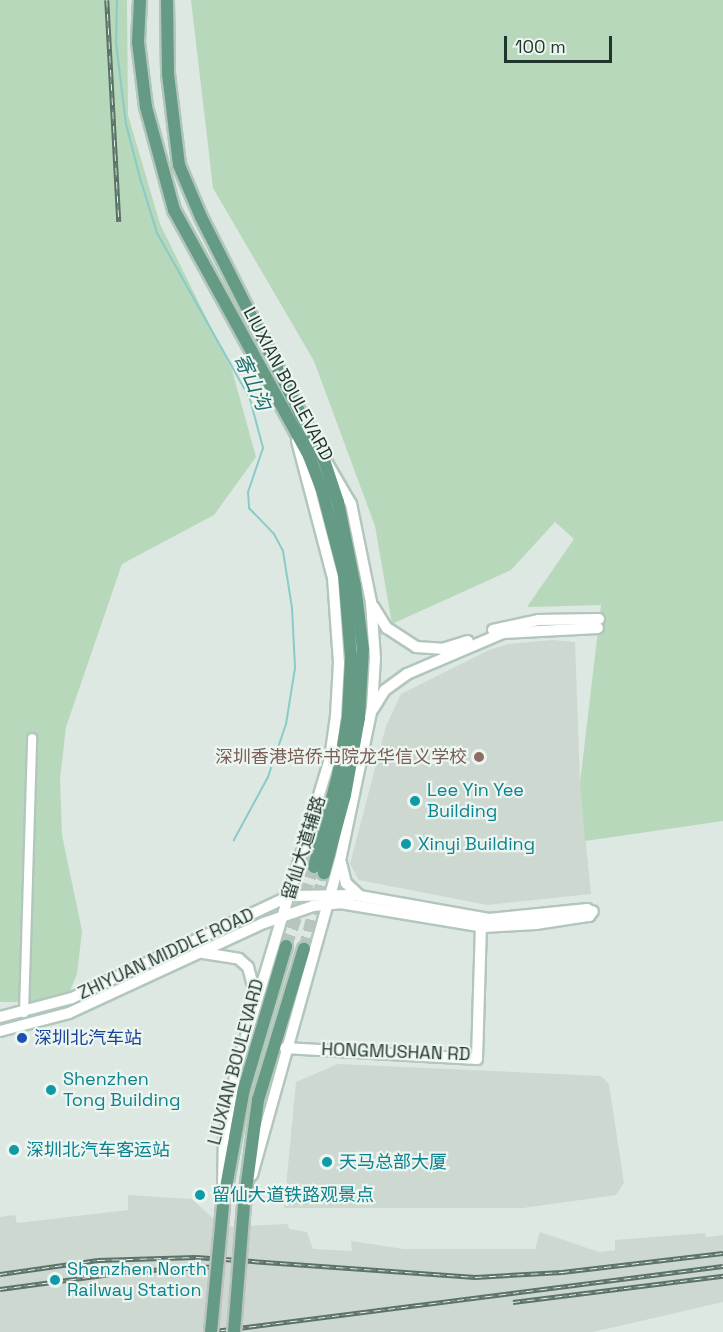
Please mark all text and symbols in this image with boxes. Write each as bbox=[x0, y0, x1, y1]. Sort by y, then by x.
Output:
scale bar bbox=[507, 24, 615, 62]
text: 100 m bbox=[515, 35, 566, 58]
street label: LIUXIAN BOULEVARD bbox=[238, 304, 338, 464]
water label: 寄山沟 bbox=[228, 350, 276, 414]
place label: 深圳香港培侨书院龙华信义学校 bbox=[215, 746, 467, 768]
marker: 深圳香港培侨书院龙华信义学校 bbox=[472, 750, 486, 764]
place label: Lee Yin Yee Building bbox=[427, 780, 524, 822]
street label: 留仙大道辅路 bbox=[278, 793, 330, 903]
marker: Lee Yin Yee Building bbox=[408, 794, 422, 808]
place label: Xinyi Building bbox=[418, 833, 535, 855]
marker: Xinyi Building bbox=[399, 837, 413, 851]
street label: ZHIYUAN MIDDLE ROAD bbox=[75, 904, 257, 1004]
street label: LIUXIAN BOULEVARD bbox=[203, 977, 269, 1147]
place label: 深圳北汽车站 bbox=[34, 1027, 142, 1049]
marker: 深圳北汽车站 bbox=[15, 1031, 29, 1045]
street label: HONGMUSHAN RD bbox=[321, 1039, 471, 1065]
place label: Shenzhen Tong Building bbox=[63, 1069, 180, 1112]
marker: Shenzhen Tong Building bbox=[44, 1083, 58, 1097]
place label: 深圳北汽车客运站 bbox=[26, 1139, 170, 1161]
marker: 深圳北汽车客运站 bbox=[7, 1143, 21, 1157]
place label: 天马总部大厦 bbox=[339, 1151, 447, 1173]
marker: 天马总部大厦 bbox=[320, 1155, 334, 1169]
place label: 留仙大道铁路观景点 bbox=[212, 1184, 374, 1206]
marker: 留仙大道铁路观景点 bbox=[193, 1188, 207, 1202]
place label: Shenzhen North Railway Station bbox=[67, 1259, 207, 1302]
marker: Shenzhen North Railway Station bbox=[48, 1273, 62, 1287]

